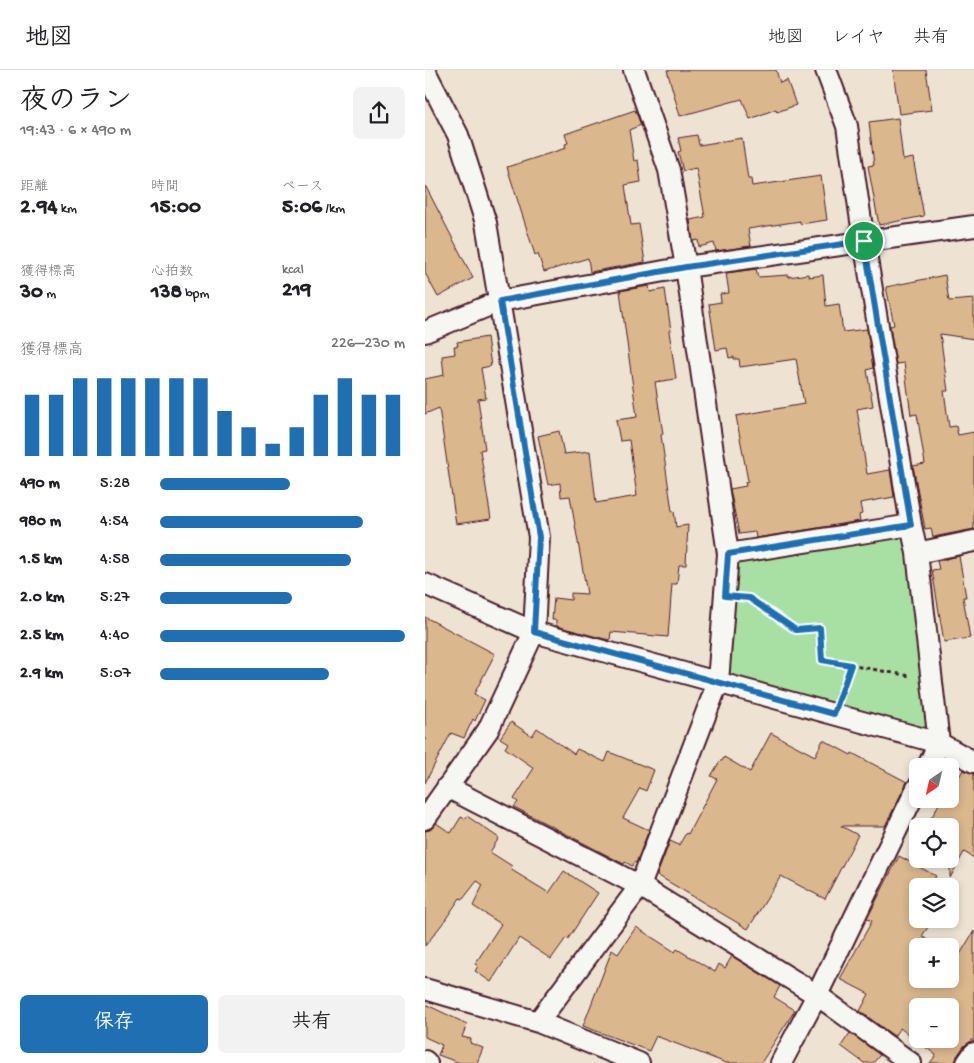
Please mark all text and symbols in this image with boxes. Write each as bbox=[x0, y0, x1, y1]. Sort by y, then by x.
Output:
text: 地図 bbox=[25, 25, 73, 54]
text: 地図 bbox=[768, 28, 804, 49]
text: レイヤ bbox=[832, 28, 885, 49]
text: 共有 bbox=[913, 28, 949, 49]
text: 夜のラン bbox=[20, 86, 132, 119]
button: share bbox=[353, 87, 405, 139]
text: 19:43 · 6 × 490 m bbox=[20, 122, 131, 141]
text: 距離 bbox=[20, 179, 48, 196]
text: 時間 bbox=[151, 179, 179, 196]
text: ペース bbox=[282, 179, 323, 196]
text: 2.94 bbox=[20, 196, 57, 221]
text: 15:00 bbox=[151, 196, 201, 221]
text: 5:06 bbox=[282, 196, 322, 221]
text: km bbox=[57, 201, 77, 218]
text: /km bbox=[322, 201, 345, 218]
pin bbox=[843, 220, 885, 262]
icon: arrive bbox=[850, 227, 878, 255]
text: kcal bbox=[282, 262, 304, 279]
text: 獲得標高 bbox=[20, 264, 76, 281]
text: 心拍数 bbox=[151, 264, 193, 281]
text: 219 bbox=[282, 279, 311, 304]
text: 30 bbox=[20, 281, 43, 306]
text: 138 bbox=[151, 281, 182, 306]
text: m bbox=[43, 286, 56, 303]
text: bpm bbox=[182, 286, 209, 303]
text: 226–230 m bbox=[331, 335, 405, 354]
text: 獲得標高 bbox=[20, 342, 84, 361]
text: 490 m bbox=[20, 475, 60, 494]
text: 5:28 bbox=[100, 475, 130, 494]
text: 980 m bbox=[20, 513, 61, 532]
text: 4:54 bbox=[100, 513, 129, 532]
text: 1.5 km bbox=[20, 551, 62, 570]
text: 4:58 bbox=[100, 551, 130, 570]
text: 2.0 km bbox=[20, 589, 64, 608]
text: 5:27 bbox=[100, 589, 130, 608]
text: 2.5 km bbox=[20, 627, 64, 646]
text: 4:40 bbox=[100, 627, 129, 646]
text: 2.9 km bbox=[20, 665, 63, 684]
text: 5:07 bbox=[100, 665, 131, 684]
north arrow bbox=[909, 758, 959, 808]
map controls bbox=[909, 758, 959, 1048]
button: locate bbox=[909, 818, 959, 868]
button: layers bbox=[909, 878, 959, 928]
button: + bbox=[909, 938, 959, 988]
button: 保存 bbox=[20, 995, 208, 1053]
button: 共有 bbox=[218, 995, 405, 1053]
button: − bbox=[909, 998, 959, 1048]

